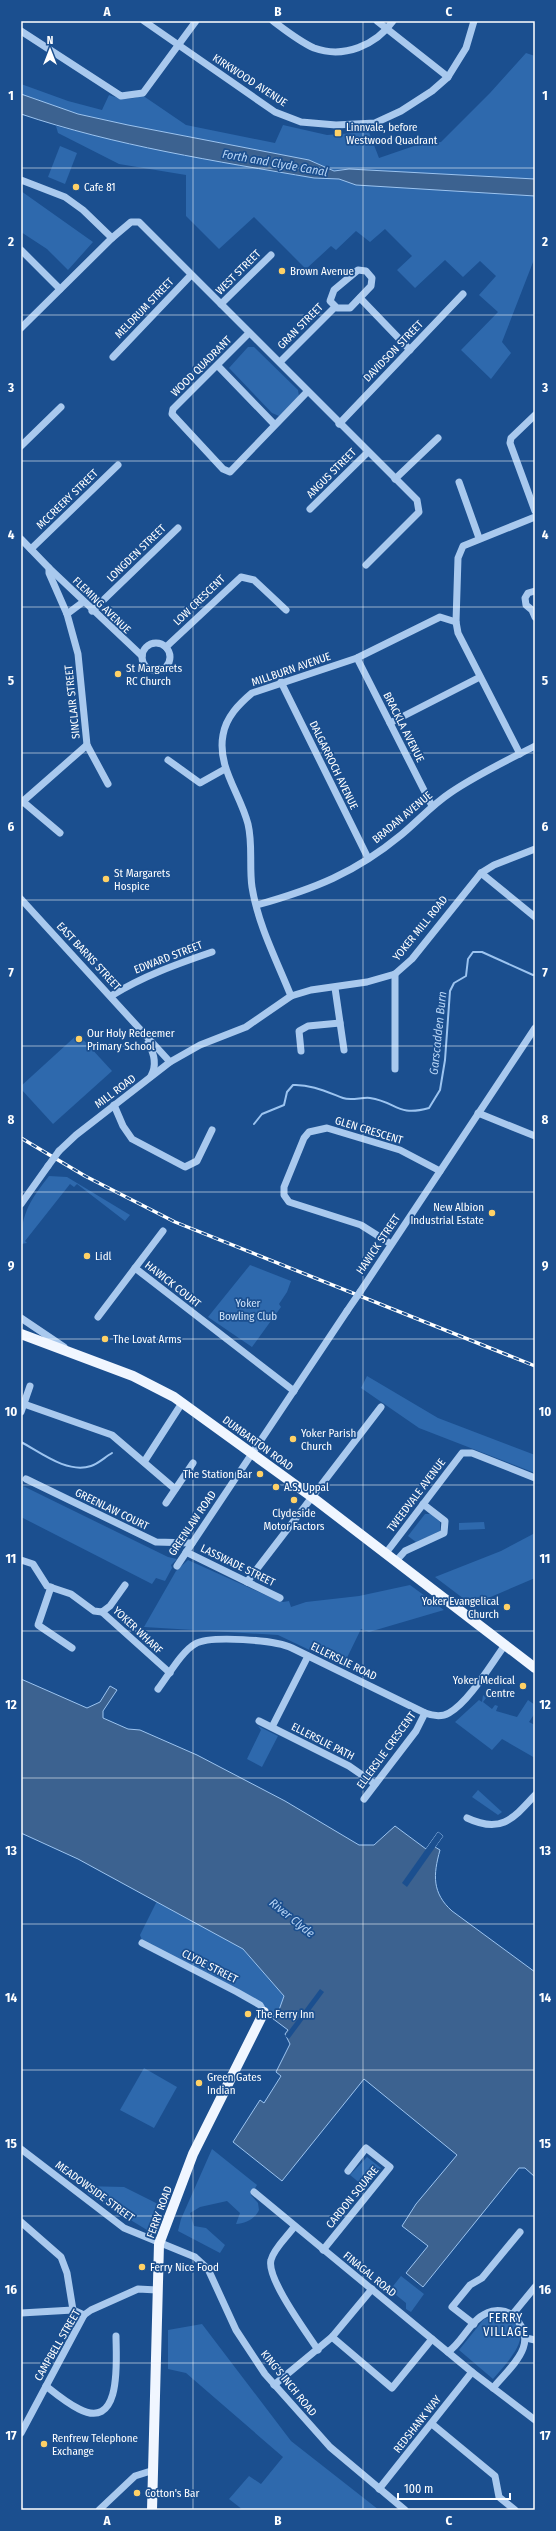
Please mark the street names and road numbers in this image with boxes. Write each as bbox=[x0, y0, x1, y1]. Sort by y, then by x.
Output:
street label: KIRKWOOD AVENUE bbox=[210, 51, 289, 109]
street label: WEST STREET bbox=[213, 247, 264, 297]
street label: MELDRUM STREET bbox=[112, 275, 177, 341]
street label: GRAN STREET bbox=[275, 300, 326, 352]
street label: DAVIDSON STREET bbox=[361, 317, 426, 385]
street label: WOOD QUADRANT bbox=[168, 333, 235, 399]
street label: ANGUS STREET bbox=[304, 445, 360, 501]
street label: MCCREERY STREET bbox=[34, 466, 101, 532]
street label: LONGDEN STREET bbox=[104, 521, 169, 585]
street label: LOW CRESCENT bbox=[171, 572, 229, 628]
street label: FLEMING AVENUE bbox=[70, 574, 133, 636]
street label: MILLBURN AVENUE bbox=[250, 650, 332, 689]
street label: SINCLAIR STREET bbox=[62, 663, 83, 740]
street label: BRACKLA AVENUE bbox=[380, 690, 427, 765]
street label: DALGARROCH AVENUE bbox=[306, 719, 361, 812]
street label: BRADAN AVENUE bbox=[370, 789, 435, 846]
street label: YOKER MILL ROAD bbox=[390, 893, 450, 963]
street label: EAST BARNS STREET bbox=[54, 920, 124, 994]
street label: EDWARD STREET bbox=[132, 938, 205, 976]
street label: MILL ROAD bbox=[92, 1072, 138, 1111]
street label: GLEN CRESCENT bbox=[333, 1114, 405, 1147]
street label: HAWICK STREET bbox=[354, 1211, 404, 1277]
street label: HAWICK COURT bbox=[142, 1259, 204, 1311]
street label: DUMBARTON ROAD bbox=[220, 1413, 295, 1473]
street label: TWEEDVALE AVENUE bbox=[385, 1456, 448, 1535]
street label: GREENLAW COURT bbox=[73, 1486, 152, 1533]
street label: GREENLAW ROAD bbox=[166, 1488, 219, 1558]
street label: LASSWADE STREET bbox=[198, 1542, 278, 1589]
street label: YOKER WHARF bbox=[110, 1604, 165, 1657]
street label: ELLERSLIE ROAD bbox=[309, 1640, 379, 1683]
street label: ELLERSLIE CRESCENT bbox=[354, 1709, 419, 1791]
street label: ELLERSLIE PATH bbox=[289, 1720, 356, 1763]
street label: CLYDE STREET bbox=[180, 1947, 241, 1986]
street label: MEADOWSIDE STREET bbox=[53, 2158, 137, 2225]
street label: CARDON SQUARE bbox=[324, 2164, 381, 2231]
street label: FERRY ROAD bbox=[144, 2184, 175, 2240]
street label: FINAGAL ROAD bbox=[341, 2249, 399, 2300]
street label: CAMPBELL STREET bbox=[32, 2307, 84, 2383]
street label: KING'S INCH ROAD bbox=[258, 2348, 319, 2419]
street label: REDSHANK WAY bbox=[391, 2393, 444, 2456]

